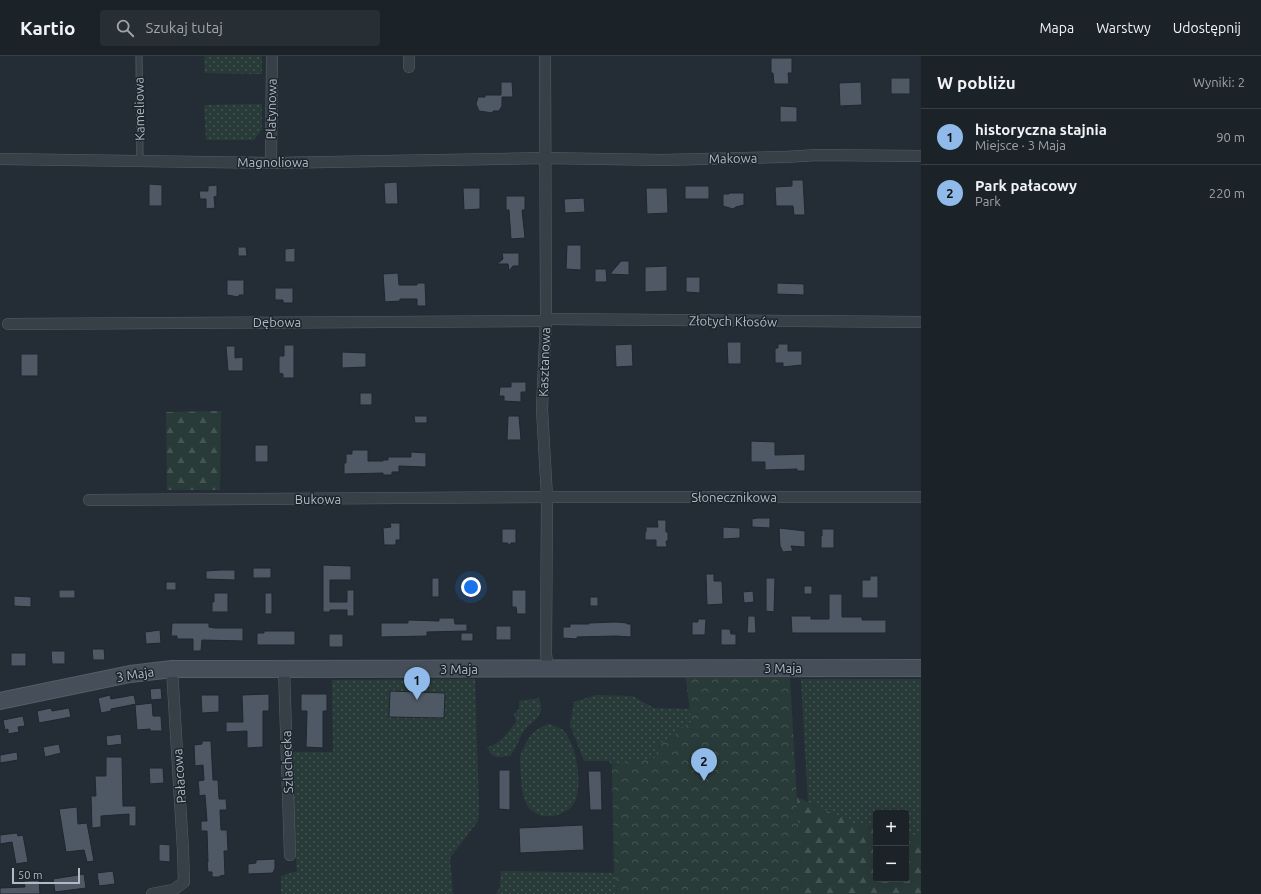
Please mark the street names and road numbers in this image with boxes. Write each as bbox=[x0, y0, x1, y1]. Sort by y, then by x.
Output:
street label: Kameliowa bbox=[131, 77, 147, 141]
street label: Platynowa bbox=[263, 78, 279, 140]
street label: Makowa bbox=[709, 151, 757, 165]
street label: Magnoliowa bbox=[237, 155, 309, 169]
street label: Złotych Kłosów bbox=[689, 313, 777, 329]
street label: Dębowa bbox=[253, 315, 301, 329]
street label: Kasztanowa bbox=[536, 327, 552, 397]
street label: Słonecznikowa bbox=[691, 490, 777, 504]
street label: Bukowa bbox=[295, 492, 341, 506]
street label: 3 Maja bbox=[764, 661, 802, 675]
street label: 3 Maja bbox=[440, 662, 478, 676]
street label: 3 Maja bbox=[115, 664, 155, 684]
street label: Szlachecka bbox=[279, 730, 295, 794]
street label: Pałacowa bbox=[170, 748, 188, 804]

